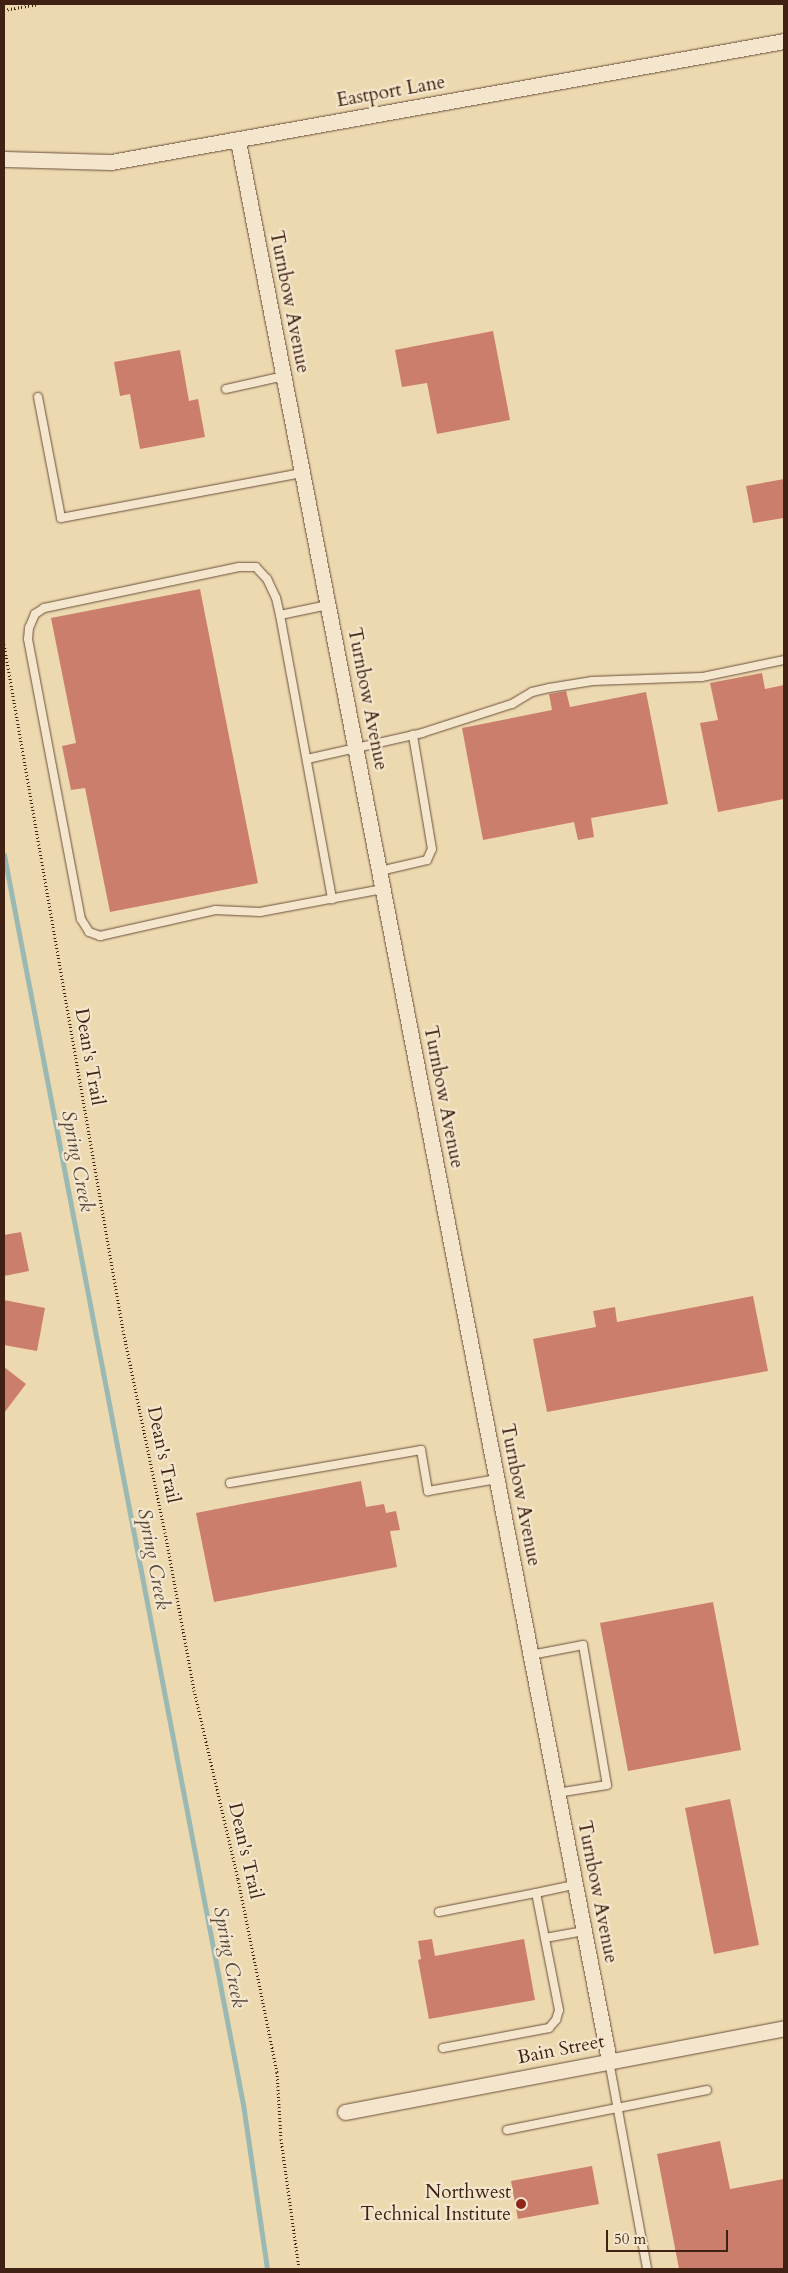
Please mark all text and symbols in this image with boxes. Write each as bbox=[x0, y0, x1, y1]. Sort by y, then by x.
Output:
street label: Eastport Lane bbox=[335, 71, 447, 113]
street label: Turnbow Avenue bbox=[264, 229, 314, 375]
street label: Turnbow Avenue bbox=[342, 626, 392, 772]
street label: Dean's Trail bbox=[69, 1007, 109, 1107]
street label: Turnbow Avenue bbox=[418, 1024, 468, 1170]
water label: Spring Creek bbox=[56, 1108, 100, 1214]
street label: Dean's Trail bbox=[142, 1405, 184, 1505]
street label: Turnbow Avenue bbox=[495, 1422, 545, 1568]
water label: Spring Creek bbox=[132, 1506, 176, 1612]
street label: Dean's Trail bbox=[223, 1801, 267, 1901]
street label: Turnbow Avenue bbox=[572, 1819, 622, 1965]
water label: Spring Creek bbox=[208, 1904, 252, 2010]
street label: Bain Street bbox=[516, 2030, 606, 2070]
place label: Northwest Technical Institute bbox=[360, 2182, 511, 2226]
marker: Northwest Technical Institute bbox=[515, 2198, 527, 2210]
scale bar bbox=[608, 2220, 730, 2252]
text: 50 m bbox=[614, 2229, 646, 2249]

